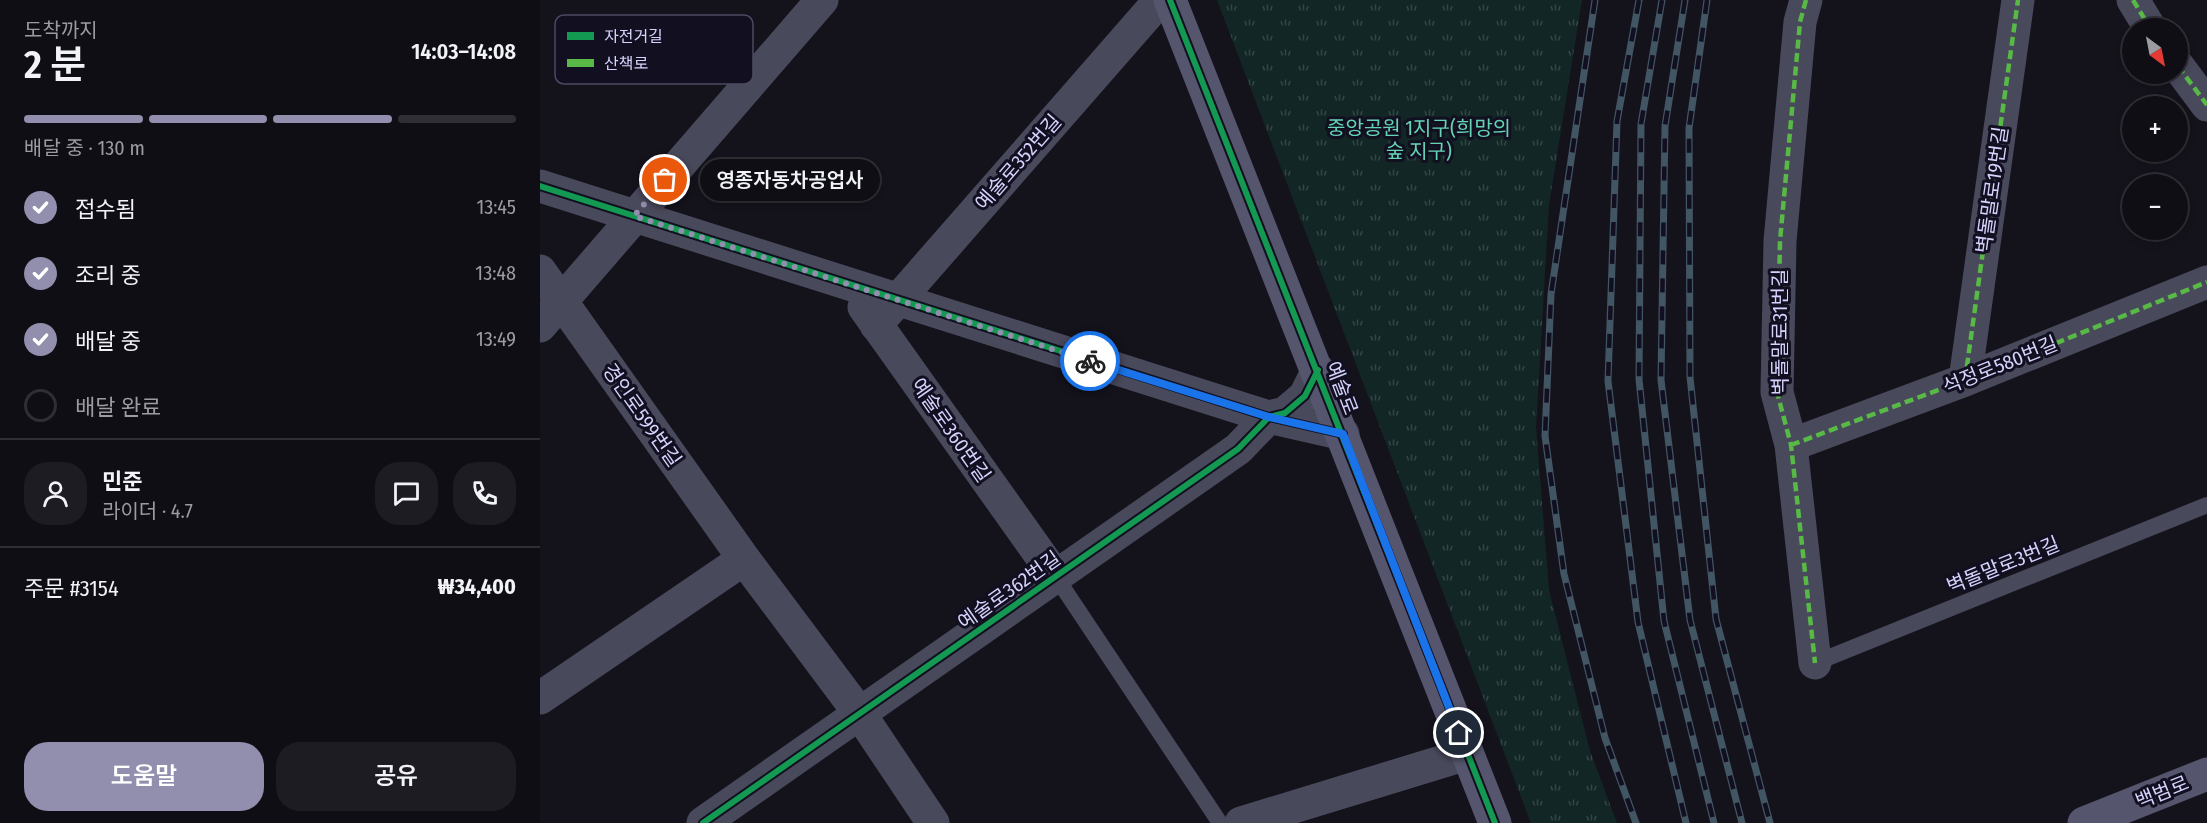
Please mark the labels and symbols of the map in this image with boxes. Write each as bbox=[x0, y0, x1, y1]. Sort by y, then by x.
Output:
legend bbox=[555, 15, 753, 84]
north arrow bbox=[2122, 18, 2188, 84]
text: 자전거길 bbox=[604, 27, 663, 46]
text: 산책로 bbox=[604, 54, 648, 73]
street label: 예술로352번길 bbox=[970, 109, 1066, 215]
park label: 중앙공원 1지구(희망의 숲 지구) bbox=[1327, 116, 1511, 163]
street label: 벽돌말로19번길 bbox=[1971, 125, 2013, 255]
pin bbox=[639, 154, 690, 205]
callout: 영종자동차공업사 bbox=[701, 159, 881, 201]
street label: 벽돌말로31번길 bbox=[1768, 269, 1792, 395]
courier bbox=[1060, 331, 1120, 391]
street label: 석정로580번길 bbox=[1939, 331, 2061, 399]
street label: 예술로 bbox=[1321, 358, 1363, 418]
street label: 경인로599번길 bbox=[598, 359, 686, 471]
street label: 예술로360번길 bbox=[906, 373, 996, 487]
street label: 벽돌말로3번길 bbox=[1943, 532, 2063, 598]
street label: 예술로362번길 bbox=[953, 546, 1065, 634]
pin bbox=[1433, 707, 1484, 758]
street label: 백범로 bbox=[2132, 771, 2192, 813]

